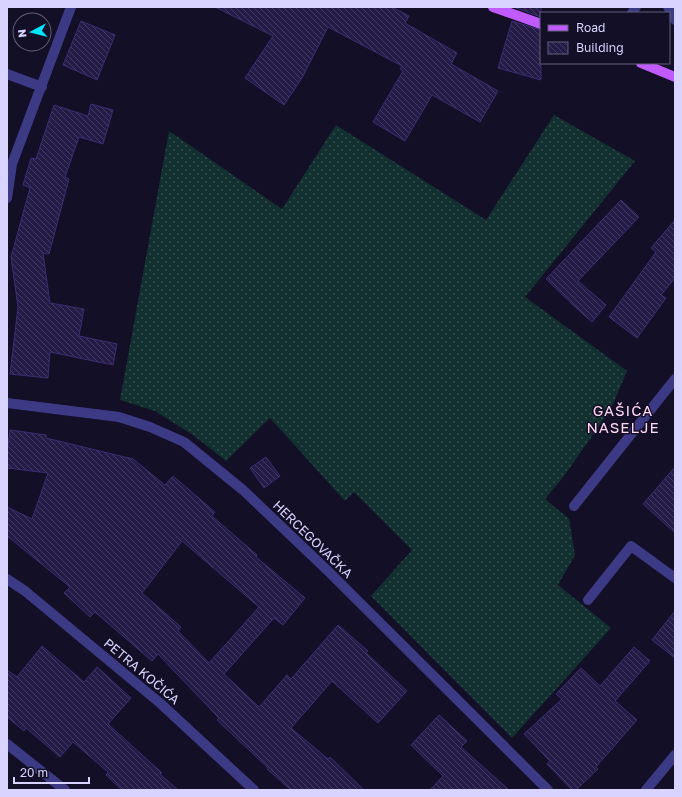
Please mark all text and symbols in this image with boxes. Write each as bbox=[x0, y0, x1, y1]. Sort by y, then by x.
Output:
north arrow bbox=[12, 12, 52, 52]
legend bbox=[540, 12, 670, 64]
text: Road bbox=[576, 20, 605, 35]
text: N bbox=[15, 28, 29, 38]
text: Building bbox=[576, 40, 624, 55]
district label: GAŠIĆA NASELJE bbox=[586, 401, 660, 436]
street label: HERCEGOVAČKA bbox=[270, 497, 356, 581]
street label: PETRA KOČIĆA bbox=[101, 635, 183, 708]
scale bar bbox=[14, 759, 89, 785]
text: 20 m bbox=[20, 765, 48, 780]

